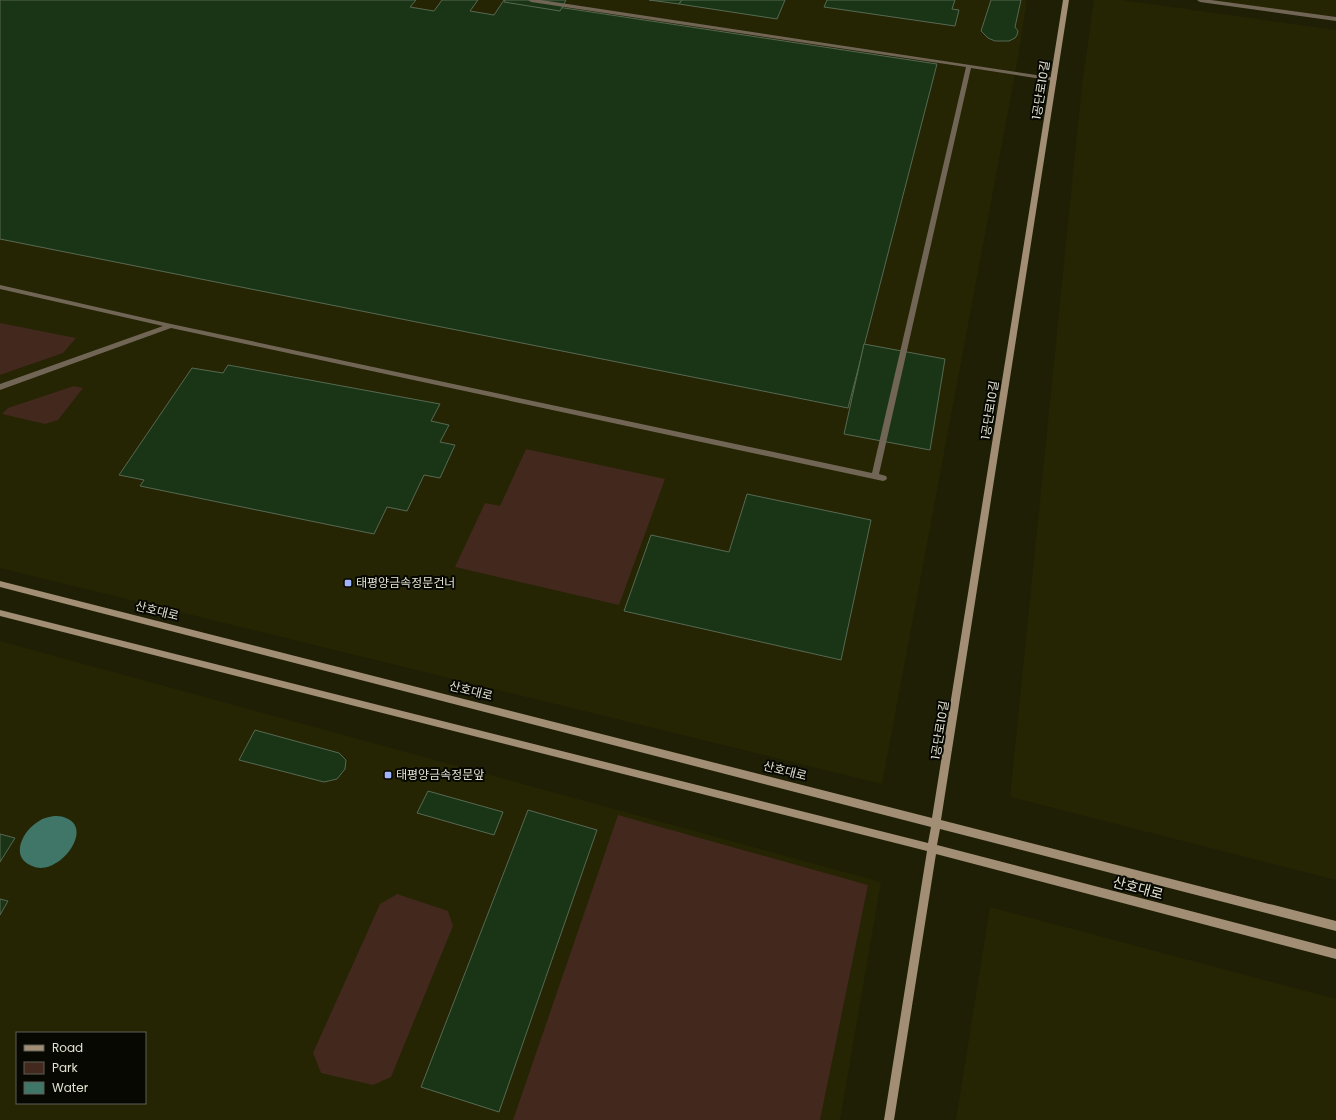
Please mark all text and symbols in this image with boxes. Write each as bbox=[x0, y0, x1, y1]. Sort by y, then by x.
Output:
street label: 1공단로10길 bbox=[1027, 59, 1054, 121]
street label: 1공단로10길 bbox=[976, 379, 1003, 441]
place label: 태평양금속정문건너 bbox=[356, 574, 455, 591]
marker: 태평양금속정문건너 bbox=[343, 578, 353, 588]
street label: 산호대로 bbox=[134, 597, 181, 624]
street label: 산호대로 bbox=[448, 677, 495, 704]
street label: 1공단로10길 bbox=[926, 699, 953, 761]
street label: 산호대로 bbox=[762, 757, 809, 784]
place label: 태평양금속정문앞 bbox=[396, 766, 484, 783]
marker: 태평양금속정문앞 bbox=[383, 770, 393, 780]
street label: 산호대로 bbox=[1111, 872, 1166, 904]
legend bbox=[16, 1032, 146, 1104]
text: Road bbox=[52, 1039, 83, 1056]
text: Park bbox=[52, 1059, 79, 1076]
text: Water bbox=[52, 1079, 89, 1096]

